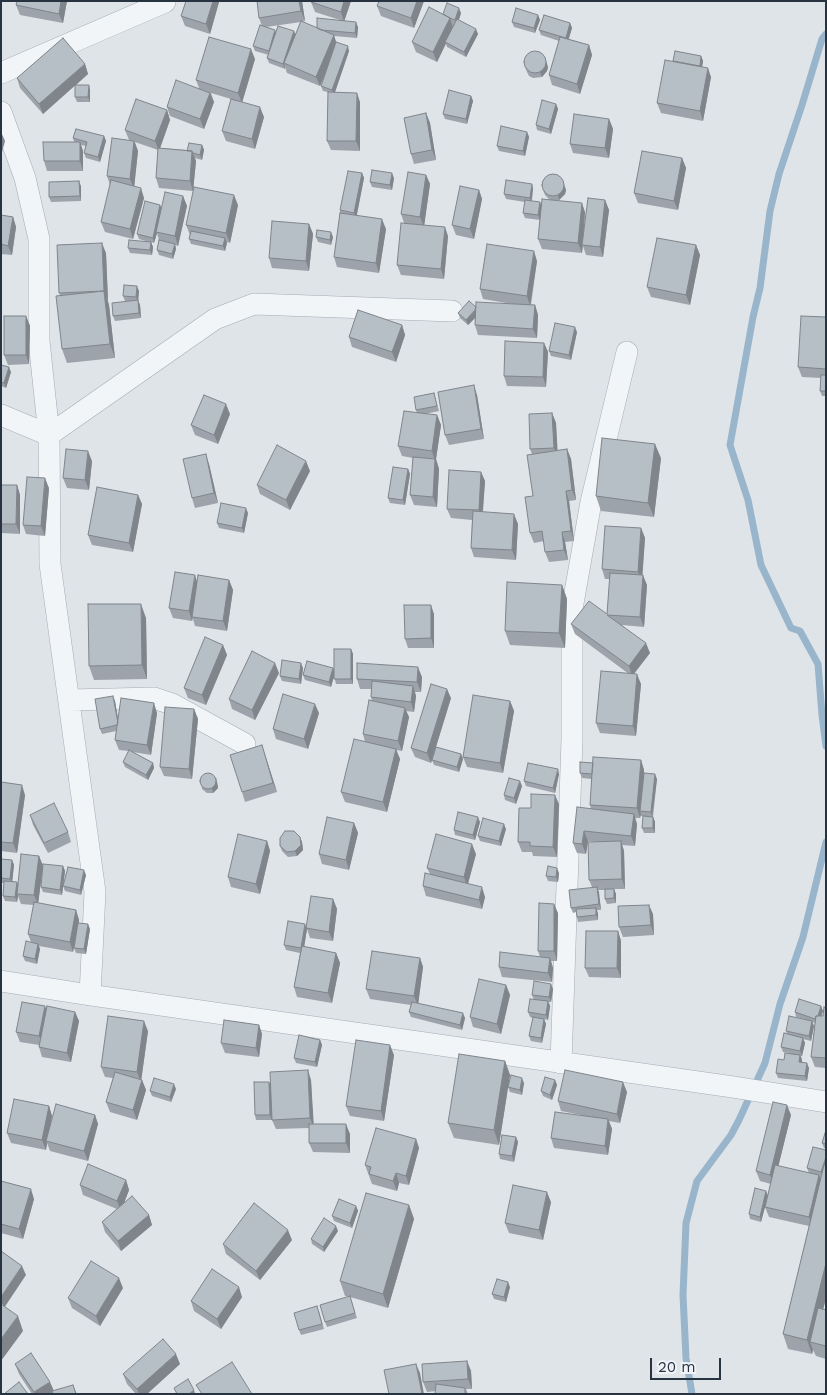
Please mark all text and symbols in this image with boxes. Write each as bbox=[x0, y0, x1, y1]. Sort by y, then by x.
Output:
scale bar bbox=[652, 1348, 723, 1380]
text: 20 m bbox=[658, 1358, 696, 1376]

